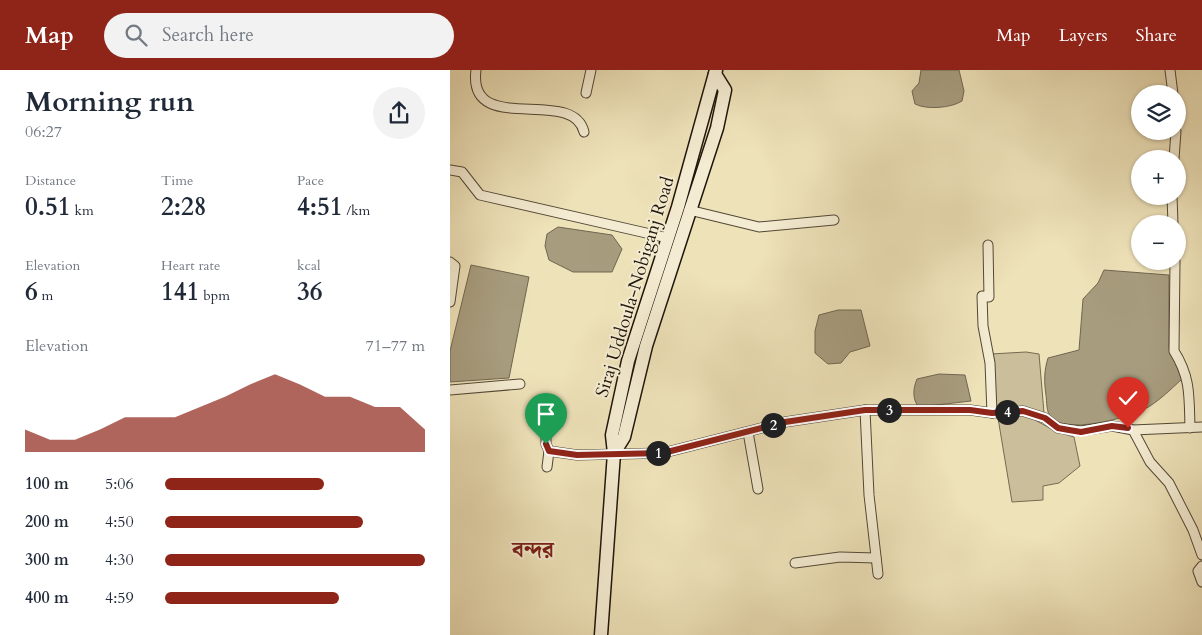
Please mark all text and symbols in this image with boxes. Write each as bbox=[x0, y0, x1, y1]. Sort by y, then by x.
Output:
search box bbox=[104, 13, 454, 58]
text: Map bbox=[25, 19, 74, 52]
icon: search bbox=[122, 21, 150, 49]
text: Search here bbox=[162, 22, 254, 48]
text: Map bbox=[996, 23, 1031, 48]
text: Layers bbox=[1059, 23, 1108, 48]
text: Share bbox=[1136, 23, 1177, 48]
text: Morning run bbox=[25, 83, 194, 121]
map controls bbox=[1131, 85, 1186, 270]
button: layers bbox=[1131, 85, 1186, 140]
button: share bbox=[373, 87, 425, 139]
text: 06:27 bbox=[25, 121, 62, 143]
button: + bbox=[1131, 150, 1186, 205]
text: Distance bbox=[25, 171, 76, 190]
text: Time bbox=[161, 171, 193, 190]
text: Pace bbox=[297, 171, 324, 190]
street label: Siraj Uddoula-Nobiganj Road bbox=[589, 173, 681, 400]
text: 0.51 bbox=[25, 190, 71, 224]
text: 2:28 bbox=[161, 190, 207, 224]
text: 4:51 bbox=[297, 190, 343, 224]
text: km bbox=[71, 201, 94, 220]
text: /km bbox=[343, 201, 370, 220]
button: − bbox=[1131, 215, 1186, 270]
text: Elevation bbox=[25, 256, 81, 275]
text: Heart rate bbox=[161, 256, 220, 275]
text: kcal bbox=[297, 256, 321, 275]
text: 6 bbox=[25, 275, 38, 309]
text: 141 bbox=[161, 275, 199, 309]
text: 36 bbox=[297, 275, 323, 309]
text: m bbox=[38, 286, 53, 305]
text: bpm bbox=[199, 286, 230, 305]
text: Elevation bbox=[25, 335, 89, 357]
text: 71–77 m bbox=[366, 335, 425, 357]
pin bbox=[1107, 377, 1149, 428]
icon: check bbox=[1114, 384, 1142, 412]
pin bbox=[525, 393, 567, 444]
pin: 3 bbox=[876, 398, 902, 422]
icon: arrive bbox=[532, 400, 560, 428]
pin: 4 bbox=[994, 400, 1020, 424]
text: 3 bbox=[886, 401, 893, 420]
text: 4 bbox=[1004, 403, 1011, 422]
pin: 2 bbox=[760, 412, 786, 438]
text: 2 bbox=[770, 416, 777, 435]
pin: 1 bbox=[646, 440, 670, 466]
text: 1 bbox=[655, 444, 662, 463]
text: 100 m bbox=[25, 473, 69, 495]
text: 5:06 bbox=[105, 473, 134, 495]
text: 200 m bbox=[25, 511, 69, 533]
text: 4:50 bbox=[105, 511, 134, 533]
district label: বন্দর bbox=[511, 535, 555, 565]
text: 300 m bbox=[25, 549, 69, 571]
text: 4:30 bbox=[105, 549, 134, 571]
text: 400 m bbox=[25, 587, 69, 609]
text: 4:59 bbox=[105, 587, 134, 609]

